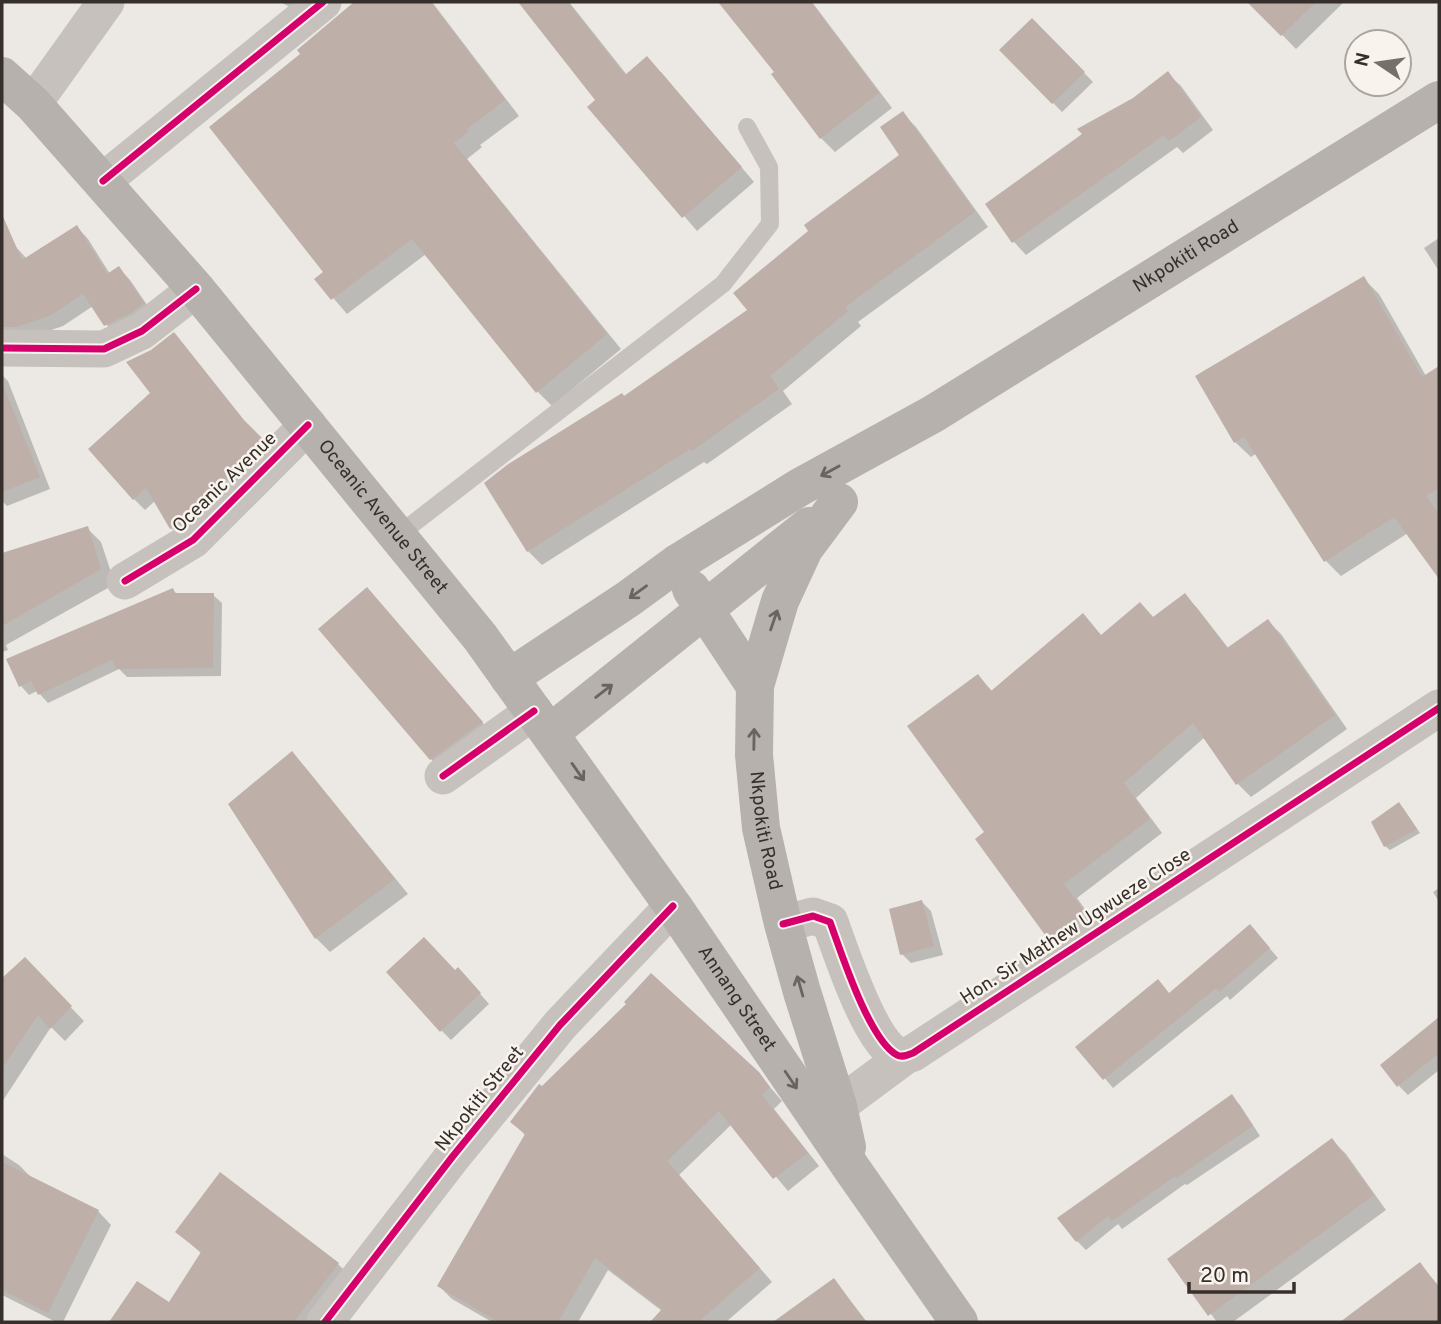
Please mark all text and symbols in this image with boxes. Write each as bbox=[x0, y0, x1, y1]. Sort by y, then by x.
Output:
north arrow bbox=[1343, 28, 1413, 98]
text: N bbox=[1350, 50, 1377, 69]
street label: Nkpokiti Road bbox=[1129, 215, 1244, 299]
street label: Oceanic Avenue bbox=[168, 427, 282, 539]
street label: Oceanic Avenue Street bbox=[312, 435, 453, 600]
one-way arrow bbox=[820, 465, 841, 478]
one-way arrow bbox=[629, 585, 648, 599]
one-way arrow bbox=[769, 610, 781, 632]
one-way arrow bbox=[594, 683, 613, 698]
one-way arrow bbox=[748, 728, 761, 751]
one-way arrow bbox=[571, 762, 585, 781]
street label: Nkpokiti Road bbox=[744, 770, 787, 892]
street label: Hon. Sir Mathew Ugwueze Close bbox=[956, 843, 1196, 1011]
street label: Annang Street bbox=[692, 941, 781, 1057]
one-way arrow bbox=[793, 975, 806, 998]
street label: Nkpokiti Street bbox=[430, 1041, 530, 1157]
one-way arrow bbox=[784, 1070, 798, 1089]
scale bar bbox=[1189, 1250, 1294, 1294]
text: 20 m bbox=[1200, 1263, 1249, 1290]

